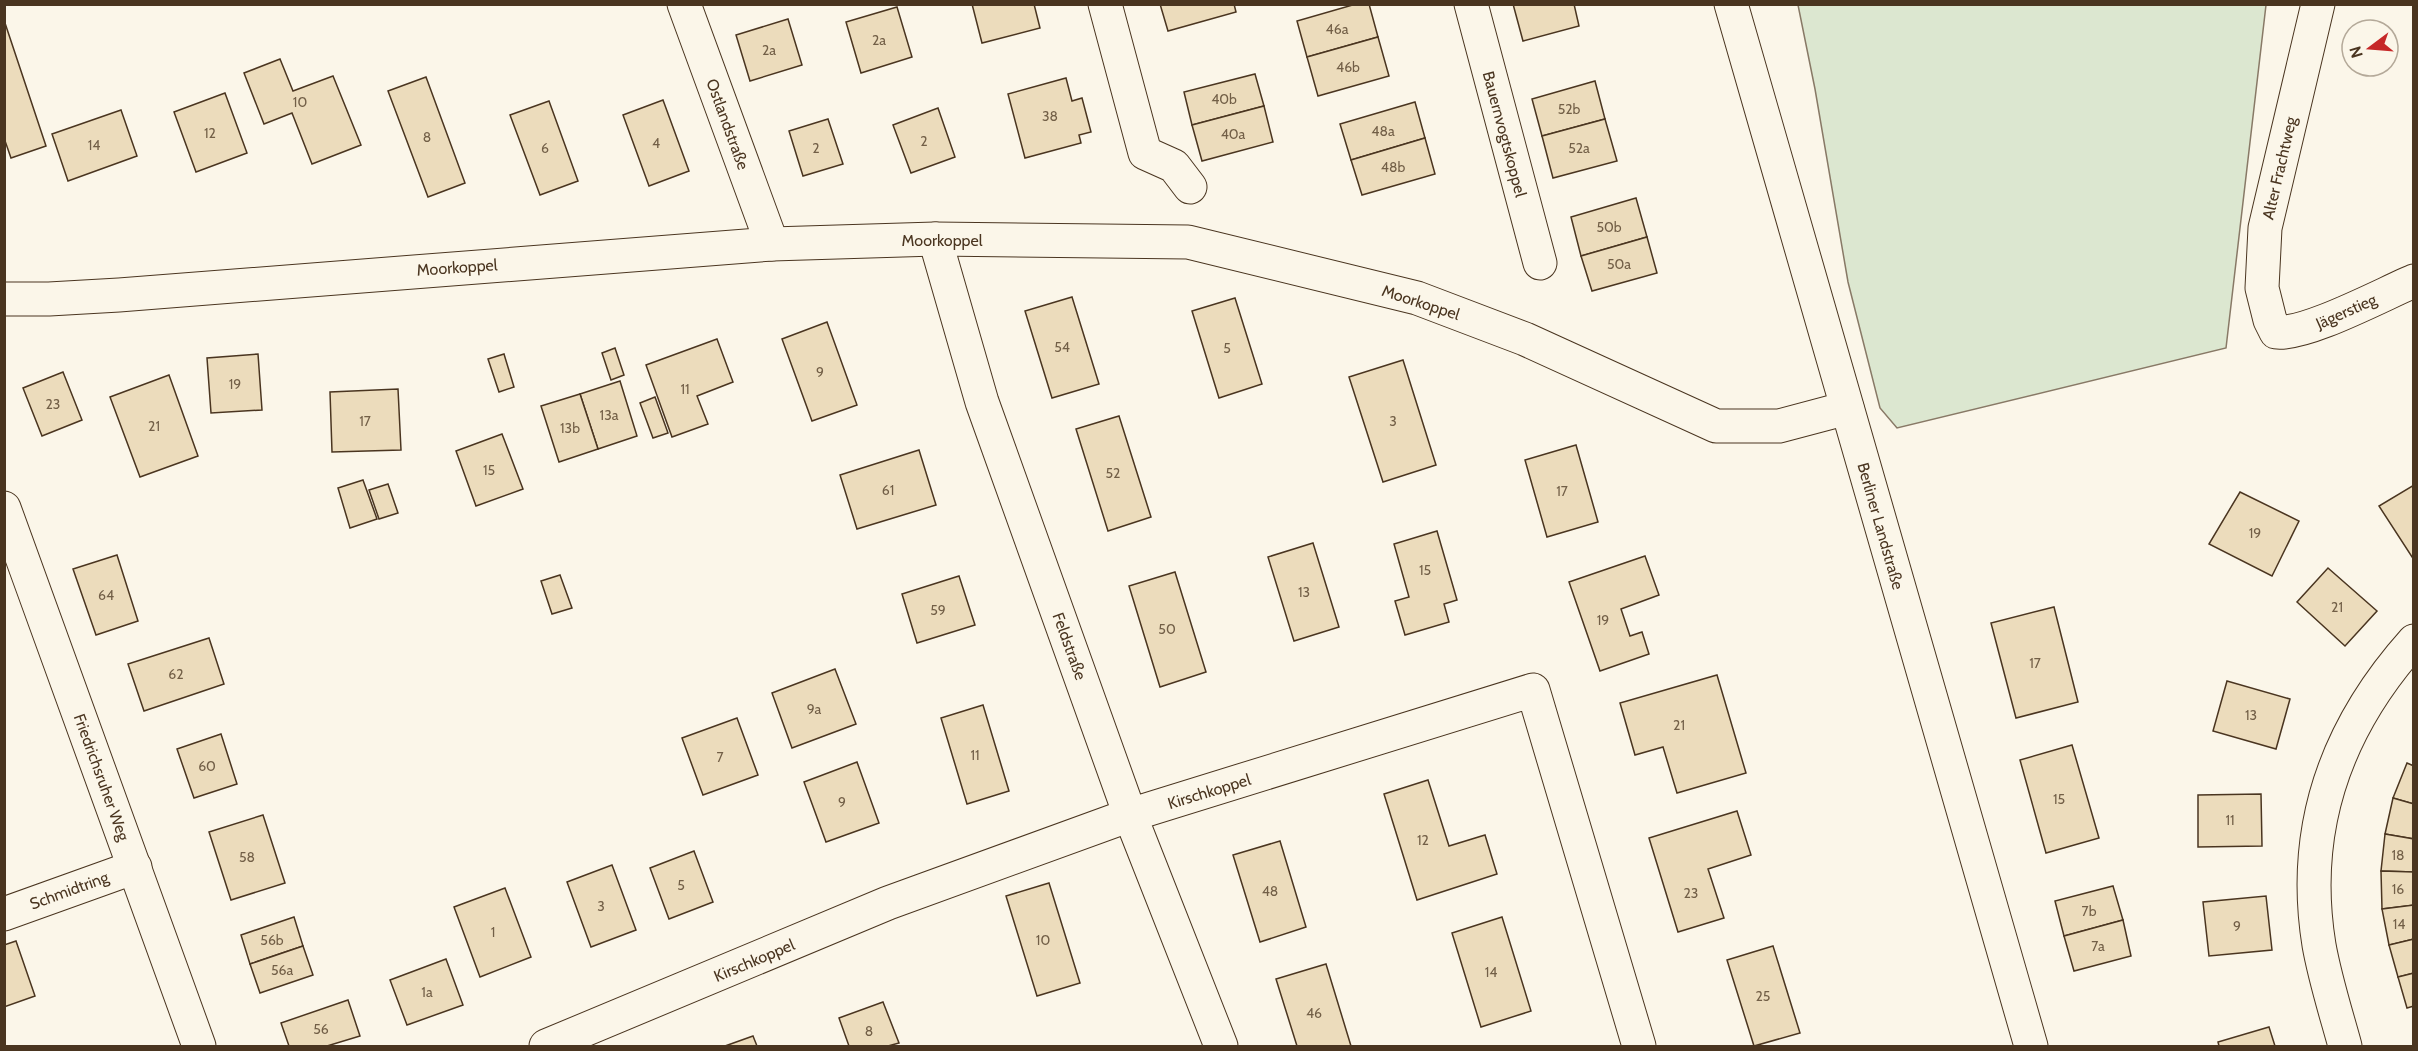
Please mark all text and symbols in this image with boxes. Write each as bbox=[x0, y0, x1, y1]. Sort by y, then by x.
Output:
north arrow bbox=[2340, 18, 2400, 78]
house number: 46a bbox=[1326, 20, 1349, 38]
house number: 2a bbox=[872, 31, 886, 49]
house number: 2a bbox=[762, 41, 776, 59]
text: N bbox=[2345, 44, 2367, 60]
house number: 46b bbox=[1336, 58, 1360, 76]
street label: Bauernvogtskoppel bbox=[1479, 69, 1531, 199]
street label: Ostlandstraße bbox=[702, 76, 753, 172]
house number: 40b bbox=[1211, 90, 1237, 108]
house number: 10 bbox=[293, 93, 307, 111]
house number: 52b bbox=[1558, 100, 1581, 118]
house number: 38 bbox=[1042, 107, 1058, 125]
street label: Alter Frachtweg bbox=[2258, 114, 2301, 221]
house number: 48a bbox=[1371, 122, 1395, 140]
house number: 12 bbox=[204, 124, 216, 142]
house number: 40a bbox=[1221, 125, 1246, 143]
house number: 8 bbox=[423, 128, 431, 146]
house number: 2 bbox=[920, 132, 928, 150]
house number: 4 bbox=[652, 134, 660, 152]
house number: 14 bbox=[88, 136, 100, 154]
house number: 6 bbox=[541, 139, 549, 157]
house number: 2 bbox=[812, 139, 820, 157]
house number: 52a bbox=[1568, 139, 1590, 157]
house number: 48b bbox=[1381, 158, 1405, 176]
house number: 50b bbox=[1596, 218, 1622, 236]
street label: Moorkoppel bbox=[902, 231, 983, 250]
street label: Moorkoppel bbox=[416, 255, 498, 280]
house number: 50a bbox=[1607, 255, 1631, 273]
street label: Moorkoppel bbox=[1379, 281, 1462, 324]
street label: Jägerstieg bbox=[2312, 289, 2380, 334]
house number: 54 bbox=[1054, 338, 1070, 356]
house number: 5 bbox=[1223, 339, 1231, 357]
house number: 9 bbox=[816, 363, 824, 381]
house number: 19 bbox=[229, 375, 241, 393]
house number: 11 bbox=[680, 380, 690, 398]
house number: 23 bbox=[46, 395, 60, 413]
house number: 13a bbox=[600, 406, 619, 424]
house number: 17 bbox=[359, 412, 371, 430]
house number: 3 bbox=[1389, 412, 1397, 430]
house number: 21 bbox=[148, 417, 160, 435]
house number: 13b bbox=[560, 419, 580, 437]
street label: Berliner Landstraße bbox=[1853, 460, 1908, 592]
house number: 15 bbox=[483, 461, 495, 479]
house number: 52 bbox=[1106, 464, 1120, 482]
house number: 61 bbox=[882, 481, 894, 499]
house number: 17 bbox=[1556, 482, 1568, 500]
house number: 19 bbox=[2249, 524, 2261, 542]
house number: 15 bbox=[1419, 561, 1431, 579]
house number: 13 bbox=[1298, 583, 1310, 601]
house number: 64 bbox=[98, 586, 114, 604]
house number: 21 bbox=[2331, 598, 2343, 616]
house number: 59 bbox=[930, 601, 946, 619]
street label: Feldstraße bbox=[1049, 610, 1091, 683]
house number: 19 bbox=[1597, 611, 1609, 629]
house number: 50 bbox=[1158, 620, 1176, 638]
house number: 17 bbox=[2029, 654, 2041, 672]
house number: 62 bbox=[168, 665, 184, 683]
house number: 9a bbox=[807, 700, 822, 718]
house number: 13 bbox=[2245, 706, 2257, 724]
street label: Friedrichsruher Weg bbox=[70, 711, 134, 844]
house number: 21 bbox=[1673, 716, 1685, 734]
house number: 11 bbox=[970, 746, 980, 764]
house number: 7 bbox=[716, 748, 724, 766]
house number: 60 bbox=[198, 757, 216, 775]
street label: Kirschkoppel bbox=[1165, 770, 1253, 813]
house number: 15 bbox=[2053, 790, 2065, 808]
house number: 9 bbox=[838, 793, 846, 811]
house number: 11 bbox=[2225, 811, 2235, 829]
house number: 12 bbox=[1417, 831, 1429, 849]
house number: 18 bbox=[2391, 846, 2405, 864]
house number: 58 bbox=[239, 848, 255, 866]
street label: Schmidtring bbox=[27, 867, 112, 913]
house number: 5 bbox=[677, 876, 685, 894]
house number: 16 bbox=[2392, 880, 2404, 898]
house number: 48 bbox=[1262, 882, 1278, 900]
house number: 23 bbox=[1684, 884, 1698, 902]
house number: 3 bbox=[597, 897, 605, 915]
house number: 7b bbox=[2082, 902, 2097, 920]
house number: 14 bbox=[2393, 915, 2405, 933]
house number: 9 bbox=[2233, 917, 2241, 935]
house number: 1 bbox=[491, 923, 495, 941]
house number: 56b bbox=[260, 931, 284, 949]
house number: 10 bbox=[1036, 931, 1050, 949]
street label: Kirschkoppel bbox=[711, 935, 798, 986]
house number: 7a bbox=[2091, 937, 2105, 955]
house number: 56a bbox=[271, 961, 293, 979]
house number: 14 bbox=[1485, 963, 1497, 981]
house number: 1a bbox=[421, 983, 433, 1001]
house number: 25 bbox=[1756, 987, 1770, 1005]
house number: 46 bbox=[1306, 1004, 1322, 1022]
house number: 56 bbox=[313, 1020, 329, 1038]
house number: 8 bbox=[865, 1022, 873, 1040]

